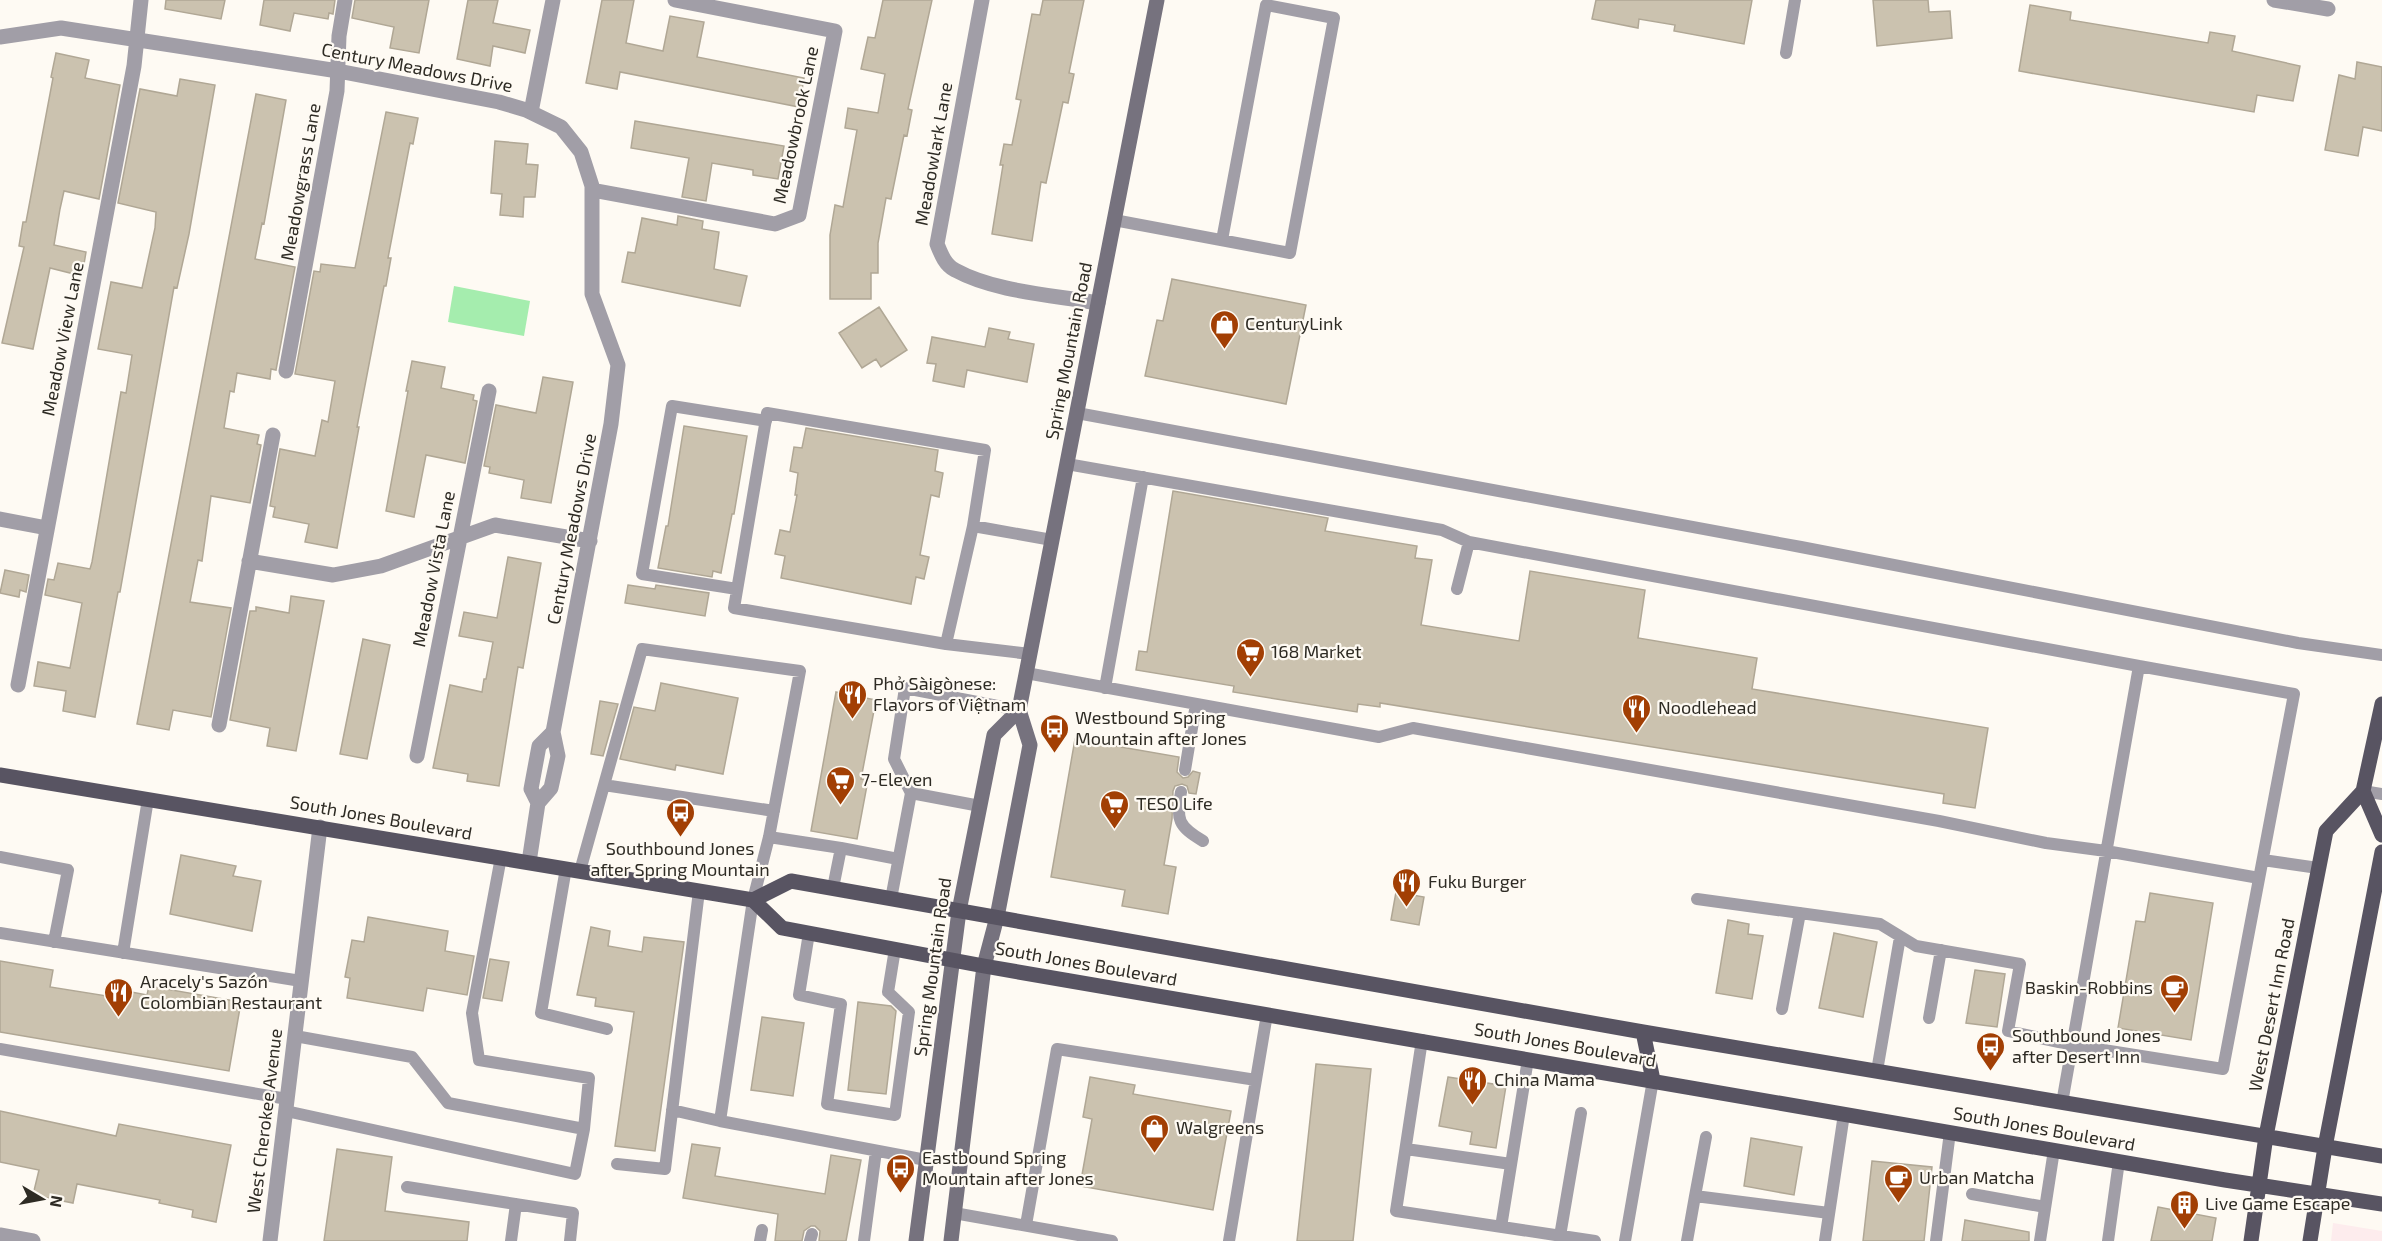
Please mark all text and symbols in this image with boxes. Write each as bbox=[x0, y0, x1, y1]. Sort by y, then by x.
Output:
street label: Century Meadows Drive bbox=[320, 38, 515, 96]
street label: Meadowbrook Lane bbox=[768, 44, 822, 206]
street label: Meadowlark Lane bbox=[910, 80, 956, 227]
street label: Meadowgrass Lane bbox=[275, 101, 325, 262]
street label: Meadow View Lane bbox=[36, 260, 88, 418]
street label: Spring Mountain Road bbox=[1040, 260, 1096, 442]
shop icon: CenturyLink bbox=[1208, 308, 1240, 350]
place label: CenturyLink bbox=[1245, 312, 1343, 334]
street label: Century Meadows Drive bbox=[542, 431, 600, 626]
street label: Meadow Vista Lane bbox=[407, 489, 459, 649]
supermarket icon: 168 Market bbox=[1234, 636, 1266, 678]
place label: 168 Market bbox=[1271, 640, 1362, 662]
place label: Phở Sàigònese: Flavors of Việtnam bbox=[873, 672, 1026, 715]
restaurant icon: Phở Sàigònese: Flavors of Việtnam bbox=[836, 678, 868, 720]
restaurant icon: Noodlehead bbox=[1621, 692, 1653, 734]
place label: Noodlehead bbox=[1658, 696, 1757, 718]
place label: Westbound Spring Mountain after Jones bbox=[1075, 706, 1247, 749]
bus stop icon: Westbound Spring Mountain after Jones bbox=[1038, 712, 1070, 754]
supermarket icon: 7-Eleven bbox=[824, 764, 856, 806]
place label: 7-Eleven bbox=[861, 768, 933, 790]
supermarket icon: TESO Life bbox=[1099, 788, 1131, 830]
street label: South Jones Boulevard bbox=[288, 790, 474, 844]
place label: TESO Life bbox=[1136, 792, 1213, 814]
bus stop icon: Southbound Jones after Spring Mountain bbox=[664, 796, 696, 838]
place label: Southbound Jones after Spring Mountain bbox=[590, 837, 770, 880]
restaurant icon: Fuku Burger bbox=[1391, 866, 1423, 908]
place label: Fuku Burger bbox=[1428, 870, 1527, 892]
street label: Spring Mountain Road bbox=[909, 876, 955, 1058]
street label: West Desert Inn Road bbox=[2243, 916, 2299, 1093]
street label: South Jones Boulevard bbox=[993, 936, 1179, 990]
place label: Aracely's Sazón Colombian Restaurant bbox=[140, 970, 322, 1013]
cafe icon: Baskin-Robbins bbox=[2158, 972, 2190, 1014]
restaurant icon: Aracely's Sazón Colombian Restaurant bbox=[103, 976, 135, 1018]
place label: Baskin-Robbins bbox=[2025, 976, 2153, 998]
street label: South Jones Boulevard bbox=[1472, 1017, 1658, 1071]
place label: Southbound Jones after Desert Inn bbox=[2012, 1024, 2161, 1067]
street label: West Cherokee Avenue bbox=[242, 1027, 286, 1215]
bus stop icon: Southbound Jones after Desert Inn bbox=[1975, 1030, 2007, 1072]
restaurant icon: China Mama bbox=[1457, 1064, 1489, 1106]
place label: China Mama bbox=[1494, 1068, 1595, 1090]
street label: South Jones Boulevard bbox=[1951, 1101, 2137, 1155]
shop icon: Walgreens bbox=[1139, 1112, 1171, 1154]
place label: Walgreens bbox=[1176, 1116, 1264, 1138]
place label: Eastbound Spring Mountain after Jones bbox=[922, 1146, 1094, 1189]
bus stop icon: Eastbound Spring Mountain after Jones bbox=[885, 1152, 917, 1194]
cafe icon: Urban Matcha bbox=[1882, 1162, 1914, 1204]
place label: Urban Matcha bbox=[1919, 1166, 2035, 1188]
north arrow bbox=[12, 1169, 72, 1229]
building icon: Live Game Escape bbox=[2168, 1188, 2200, 1230]
place label: Live Game Escape bbox=[2205, 1192, 2350, 1214]
text: N bbox=[47, 1194, 68, 1209]

